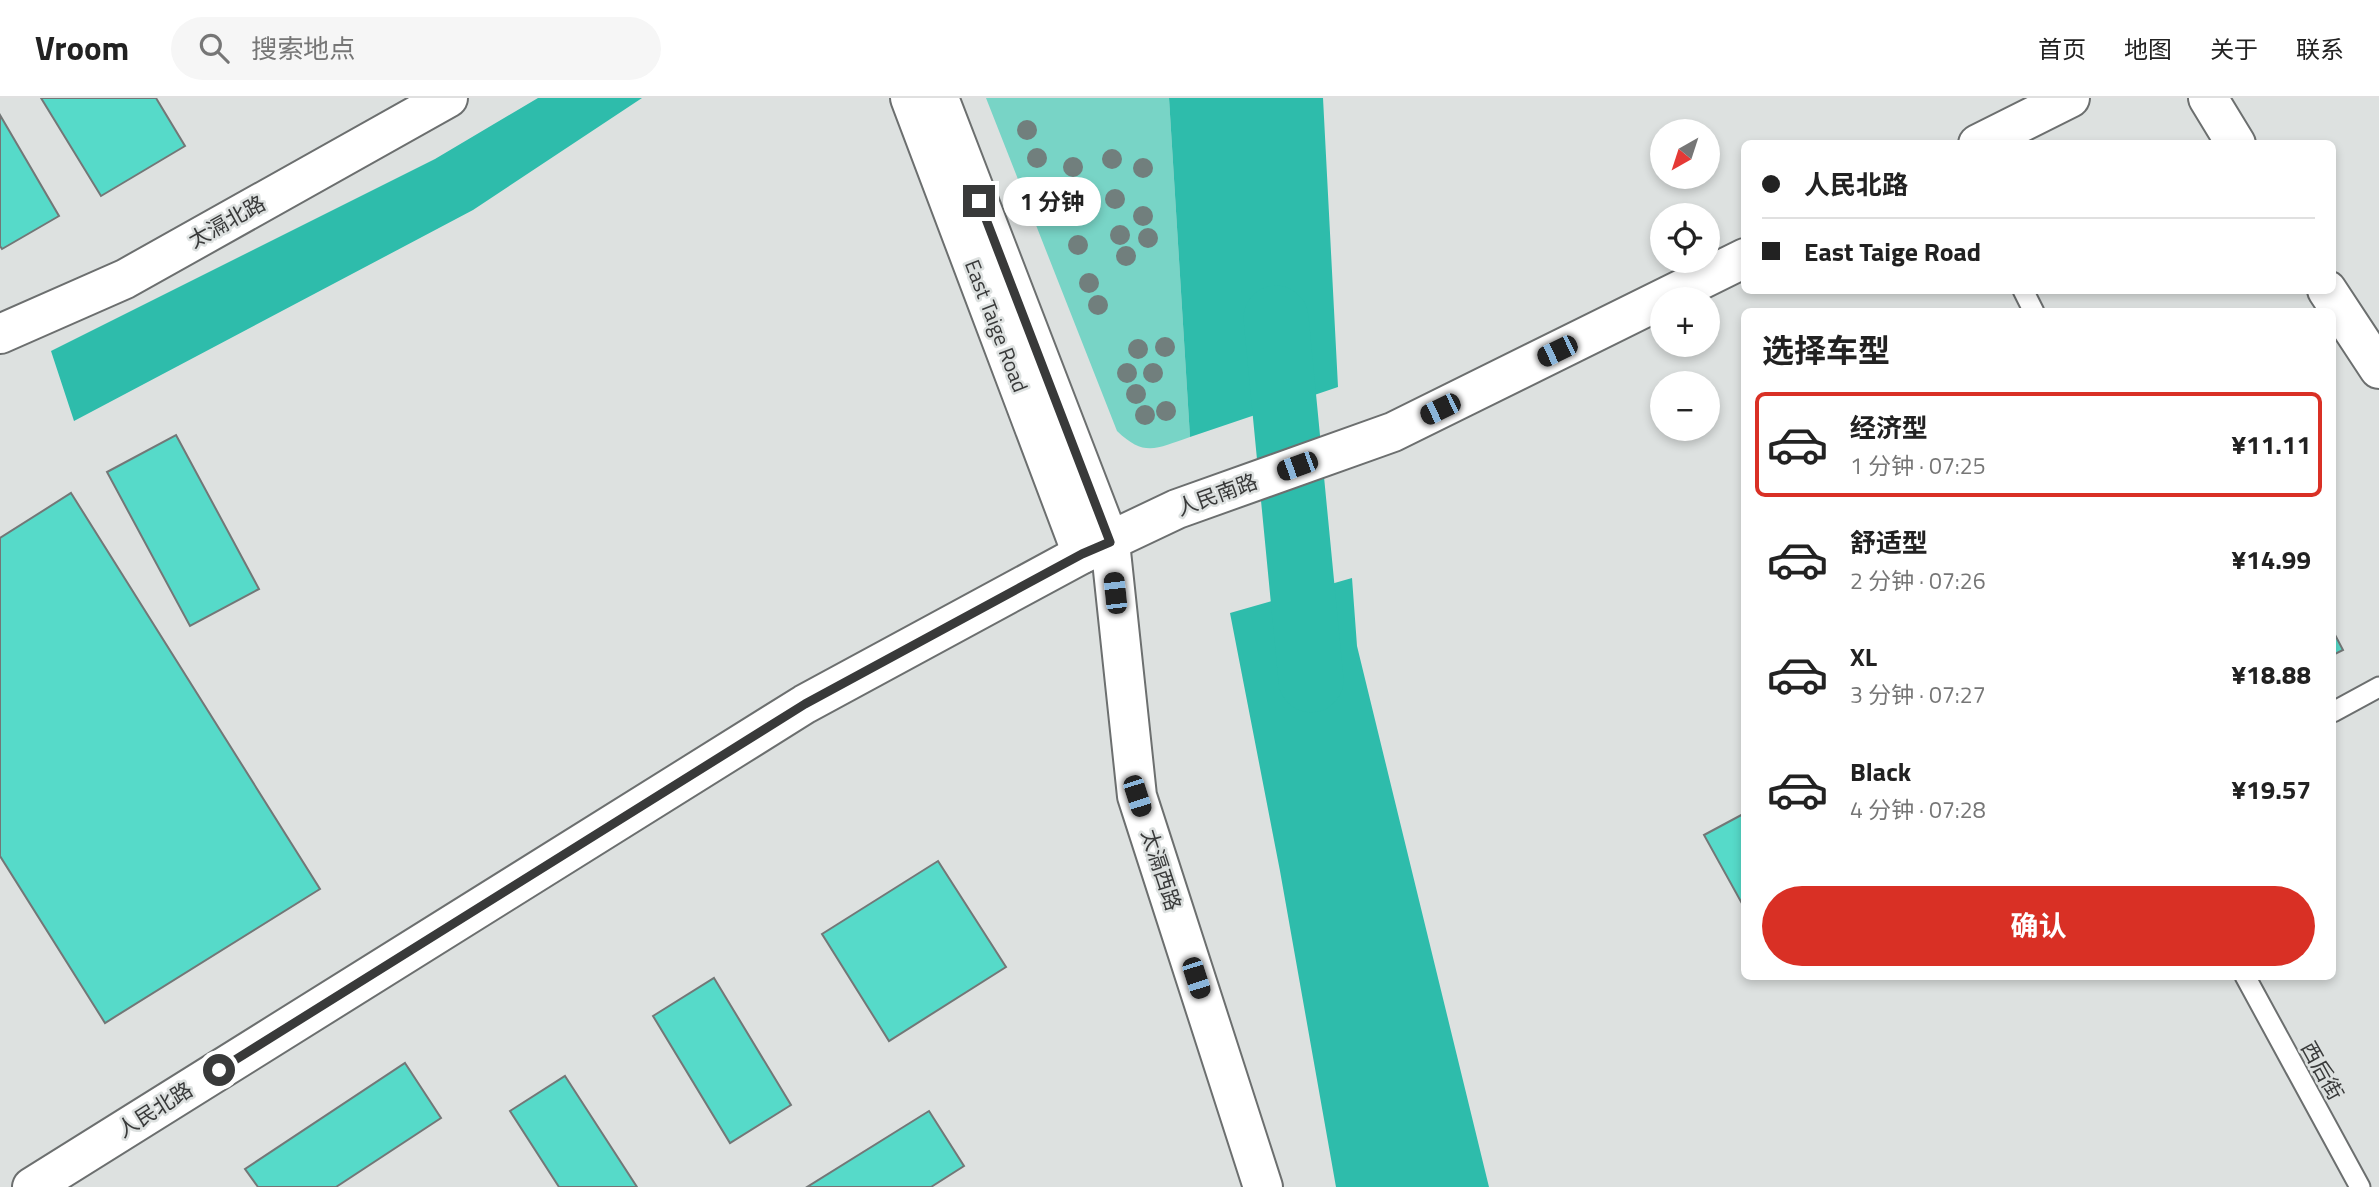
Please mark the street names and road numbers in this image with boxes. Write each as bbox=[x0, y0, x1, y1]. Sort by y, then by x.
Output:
street label: 太滆北路 bbox=[182, 187, 271, 255]
street label: East Taige Road bbox=[957, 255, 1037, 397]
street label: 人民南路 bbox=[1172, 465, 1262, 523]
street label: 太滆西路 bbox=[1134, 825, 1190, 915]
street label: 西后街 bbox=[2294, 1035, 2352, 1106]
street label: 人民北路 bbox=[110, 1073, 199, 1145]

